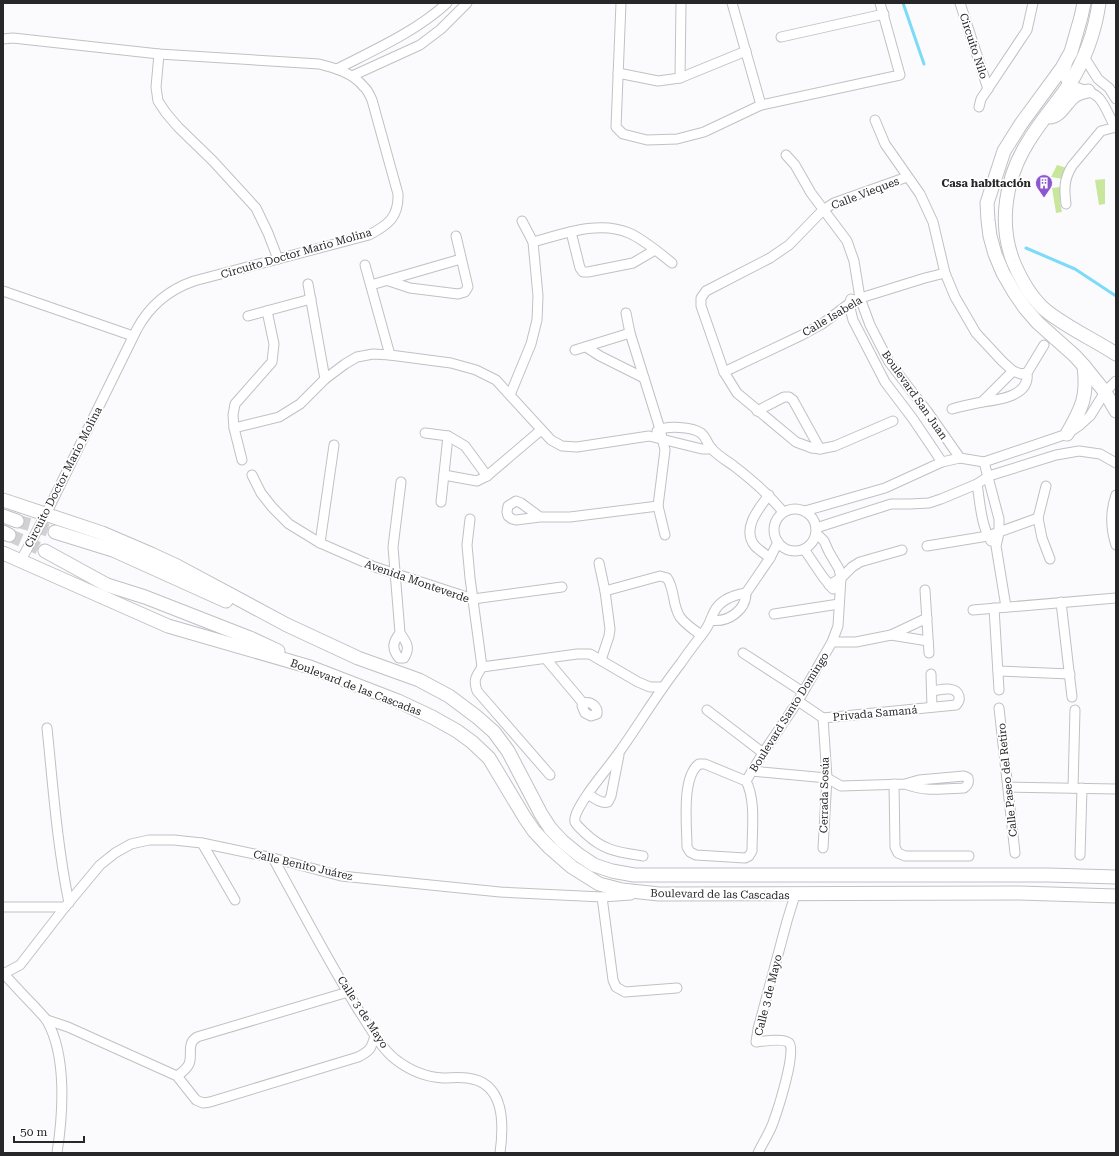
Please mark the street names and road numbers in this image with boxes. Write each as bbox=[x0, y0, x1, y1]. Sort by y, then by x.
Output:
street label: Circuito Nilo bbox=[957, 12, 990, 81]
street label: Calle Vieques bbox=[829, 175, 901, 212]
street label: Circuito Doctor Mario Molina bbox=[219, 226, 373, 281]
street label: Calle Isabela bbox=[800, 294, 864, 339]
street label: Boulevard San Juan bbox=[879, 348, 950, 442]
street label: Circuito Doctor Mario Molina bbox=[22, 405, 105, 550]
street label: Avenida Monteverde bbox=[363, 557, 471, 605]
street label: Boulevard Santo Domingo bbox=[747, 650, 832, 775]
street label: Boulevard de las Cascadas bbox=[289, 656, 423, 718]
street label: Privada Samaná bbox=[832, 703, 918, 724]
street label: Calle Paseo del Retiro bbox=[995, 722, 1020, 838]
street label: Cerrada Sosúa bbox=[817, 757, 832, 833]
street label: Calle Benito Juárez bbox=[252, 848, 354, 883]
street label: Boulevard de las Cascadas bbox=[650, 887, 790, 902]
street label: Calle 3 de Mayo bbox=[752, 953, 785, 1037]
street label: Calle 3 de Mayo bbox=[334, 974, 391, 1051]

